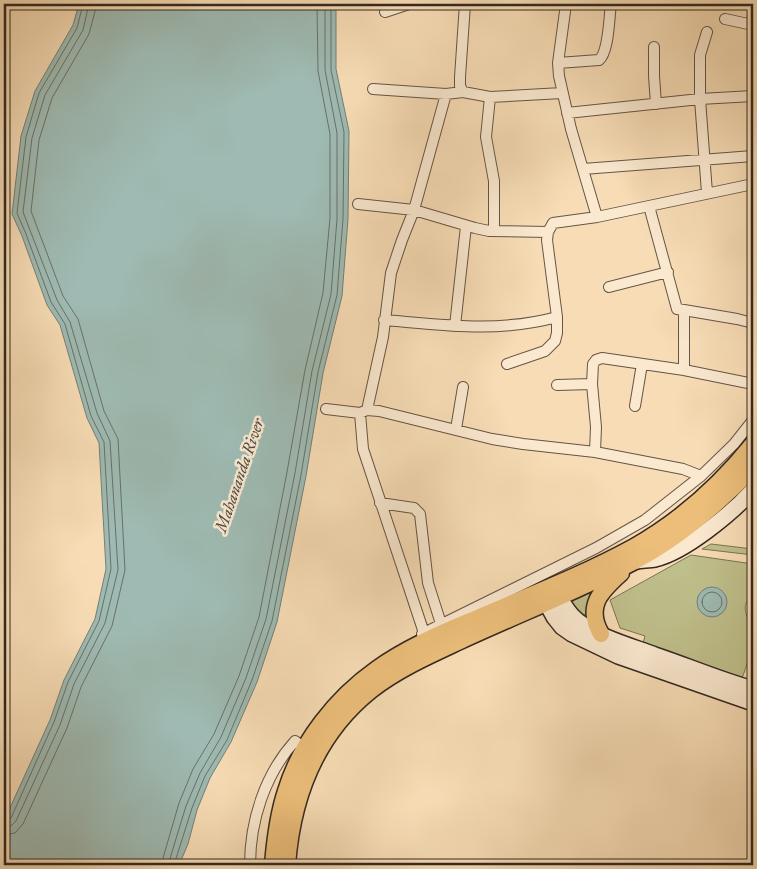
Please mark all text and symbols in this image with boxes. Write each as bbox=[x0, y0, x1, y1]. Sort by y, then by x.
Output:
water label: Mahananda River bbox=[210, 415, 268, 536]

